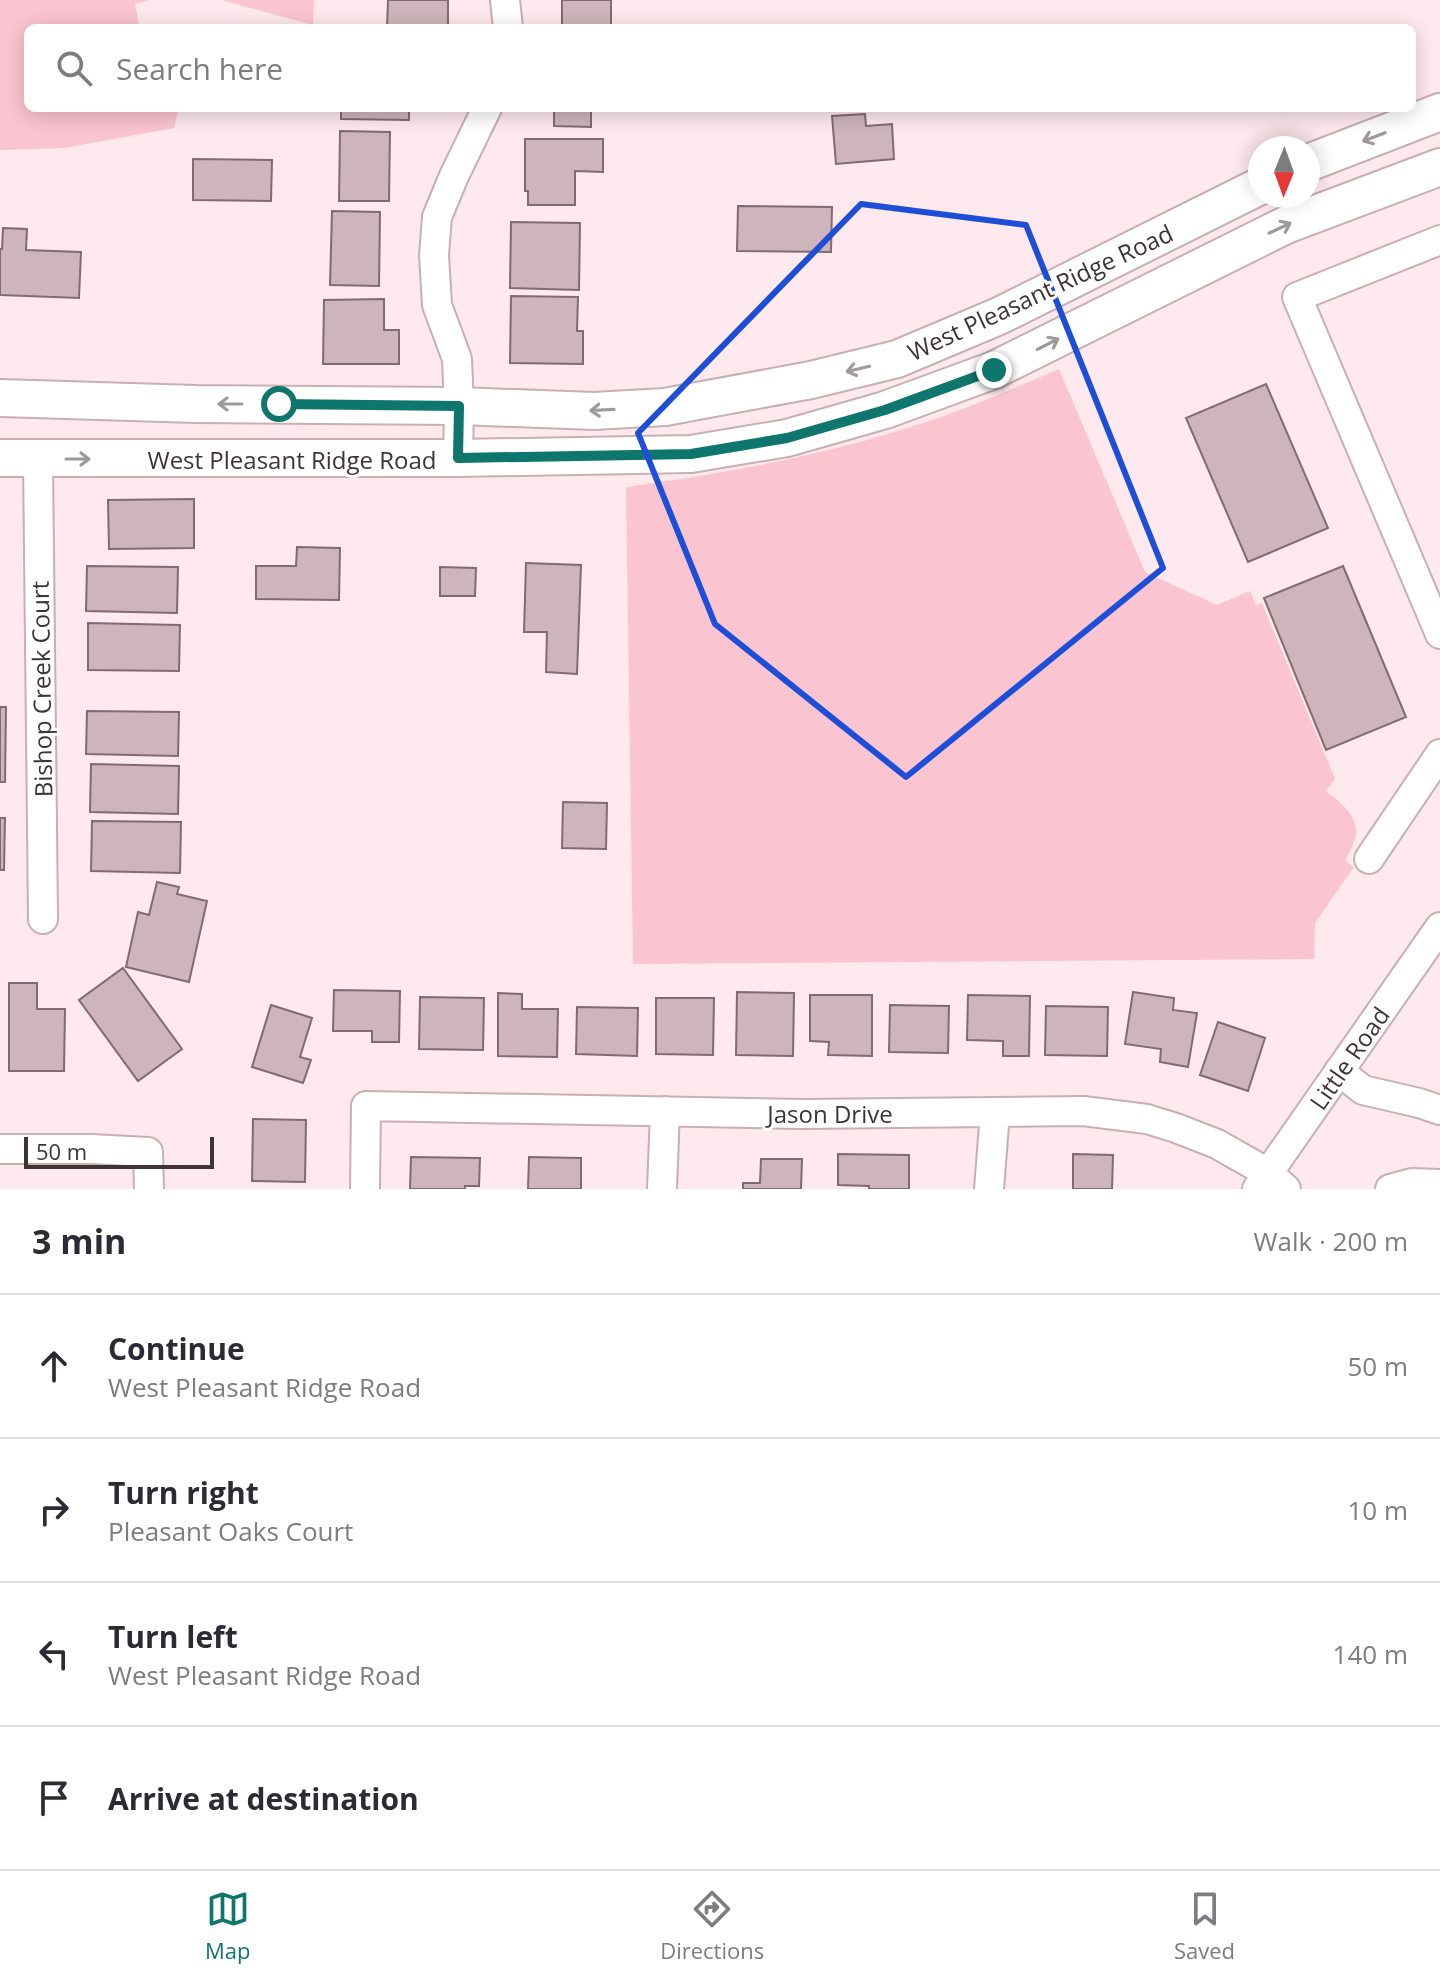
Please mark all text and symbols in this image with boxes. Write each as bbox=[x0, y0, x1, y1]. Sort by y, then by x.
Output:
search box bbox=[24, 24, 1416, 112]
icon: search bbox=[52, 46, 96, 90]
text: Search here bbox=[116, 48, 283, 89]
one-way arrow bbox=[1362, 131, 1387, 145]
north arrow bbox=[1248, 136, 1320, 208]
street label: West Pleasant Ridge Road bbox=[902, 216, 1178, 368]
one-way arrow bbox=[1268, 220, 1292, 235]
one-way arrow bbox=[1035, 336, 1059, 351]
route end bbox=[976, 352, 1012, 388]
one-way arrow bbox=[846, 362, 872, 377]
route start bbox=[261, 386, 297, 422]
one-way arrow bbox=[217, 396, 244, 412]
one-way arrow bbox=[589, 403, 616, 418]
street label: West Pleasant Ridge Road bbox=[147, 443, 437, 476]
one-way arrow bbox=[64, 451, 91, 467]
street label: Bishop Creek Court bbox=[23, 581, 59, 797]
street label: Little Road bbox=[1301, 1000, 1397, 1116]
street label: Jason Drive bbox=[765, 1097, 893, 1130]
scale bar bbox=[24, 1133, 214, 1169]
text: 50 m bbox=[36, 1136, 87, 1166]
text: 3 min bbox=[32, 1218, 126, 1264]
text: Walk · 200 m bbox=[1254, 1223, 1408, 1259]
text: Continue bbox=[108, 1328, 245, 1369]
icon: ahead bbox=[32, 1344, 76, 1388]
text: 50 m bbox=[1347, 1348, 1408, 1384]
text: West Pleasant Ridge Road bbox=[108, 1369, 421, 1405]
text: Turn right bbox=[108, 1472, 259, 1513]
icon: right bbox=[32, 1488, 76, 1532]
text: 10 m bbox=[1347, 1492, 1408, 1528]
text: Pleasant Oaks Court bbox=[108, 1513, 353, 1549]
text: Turn left bbox=[108, 1616, 238, 1657]
icon: left bbox=[32, 1632, 76, 1676]
text: 140 m bbox=[1333, 1636, 1408, 1672]
text: West Pleasant Ridge Road bbox=[108, 1657, 421, 1693]
icon: arrive bbox=[32, 1776, 76, 1820]
text: Arrive at destination bbox=[108, 1778, 419, 1819]
tab: Map bbox=[205, 1887, 250, 1965]
tab: Directions bbox=[660, 1887, 764, 1965]
tab: Saved bbox=[1174, 1887, 1235, 1965]

